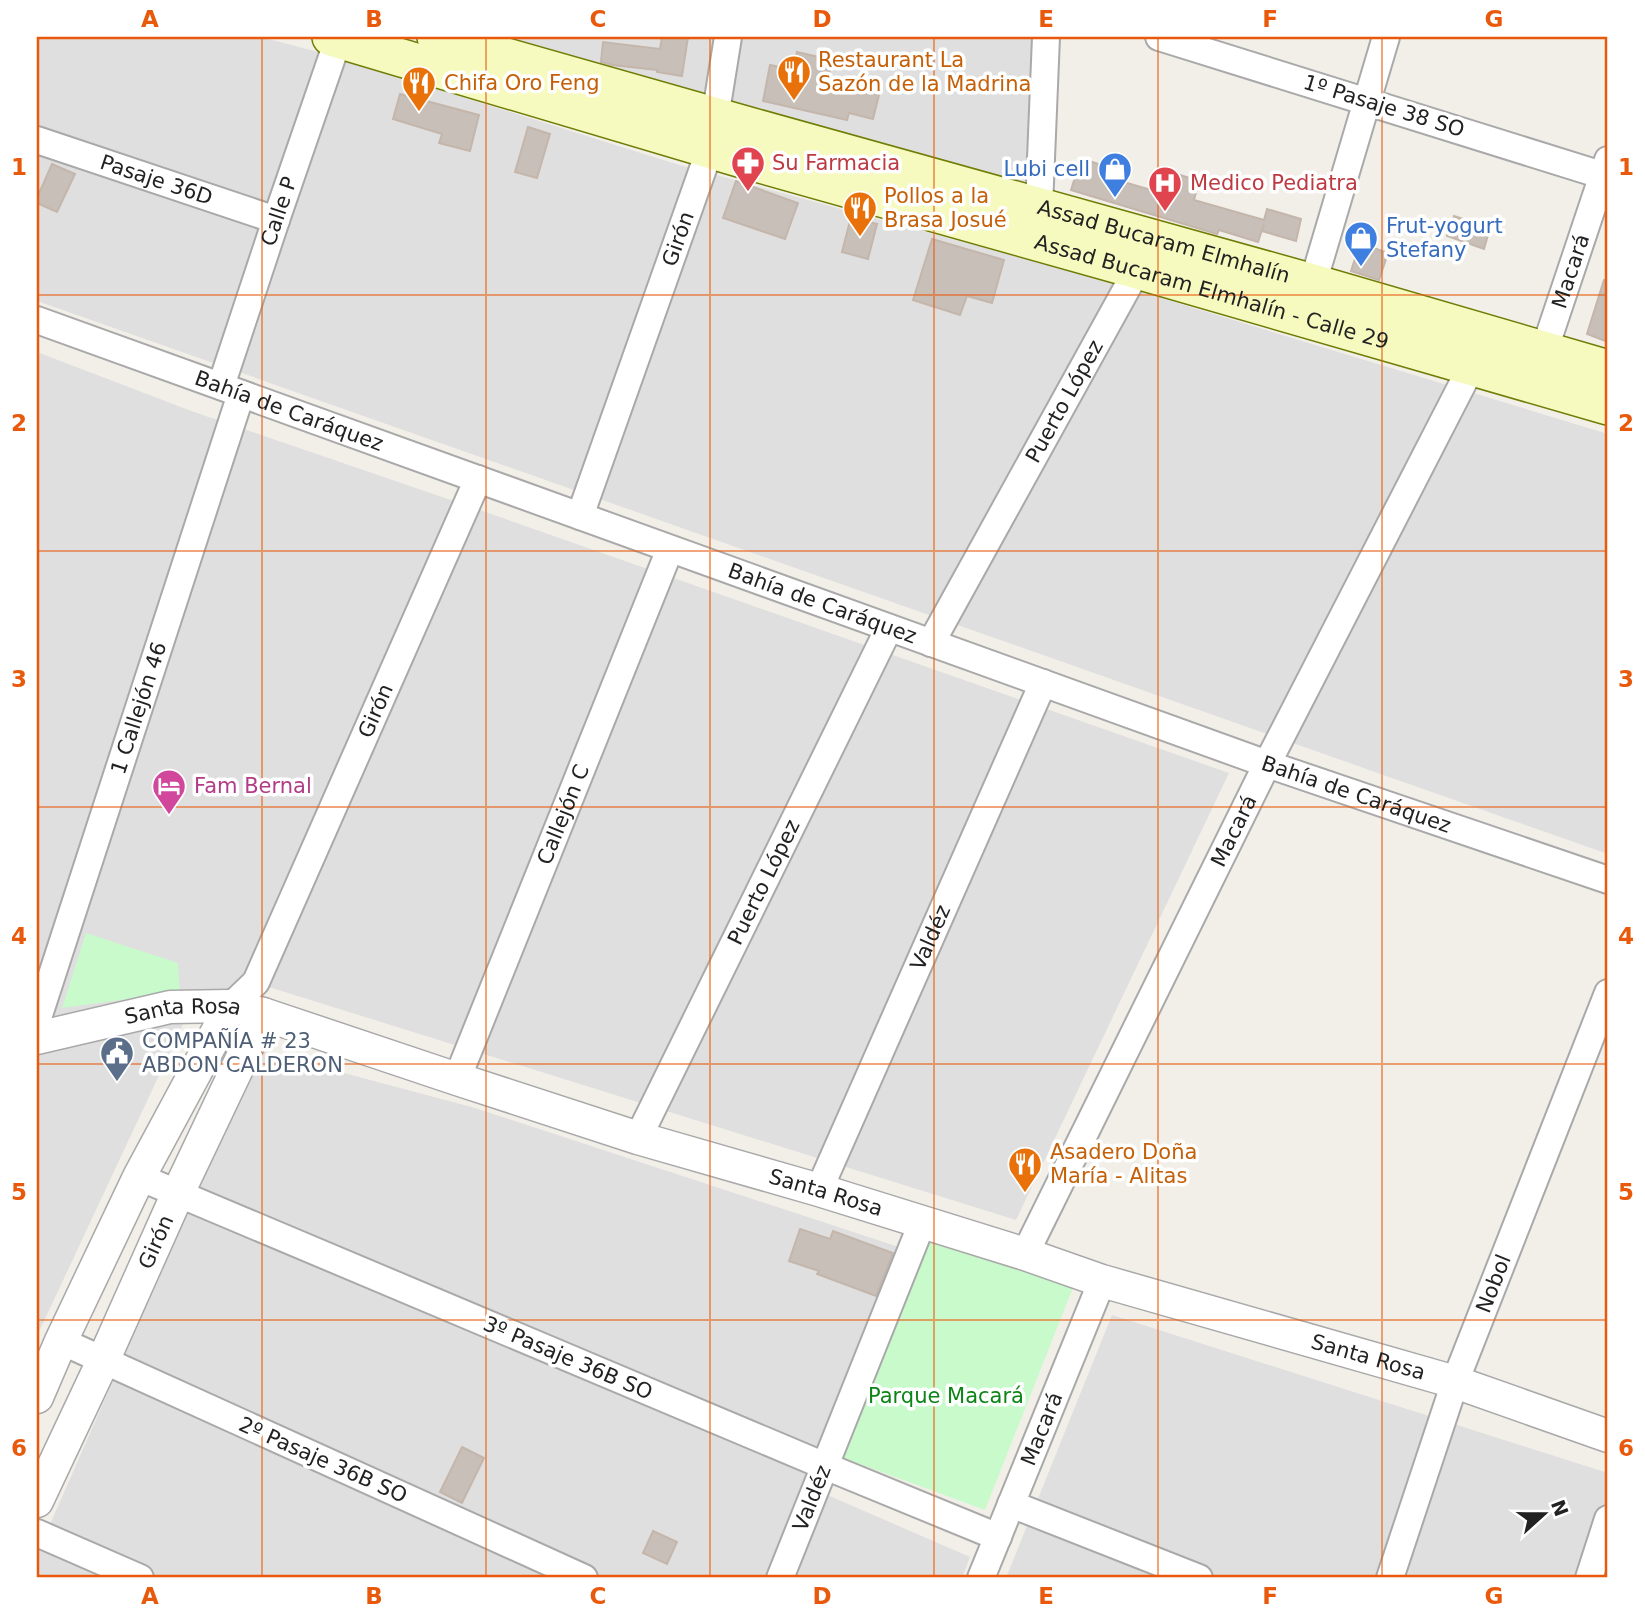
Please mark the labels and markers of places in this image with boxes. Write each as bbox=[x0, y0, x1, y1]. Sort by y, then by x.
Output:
place label: Restaurant La Sazón de la Madrina bbox=[818, 48, 1031, 96]
restaurant icon: Restaurant La Sazón de la Madrina bbox=[775, 53, 813, 102]
restaurant icon: Chifa Oro Feng bbox=[400, 64, 438, 113]
place label: Chifa Oro Feng bbox=[444, 71, 599, 95]
pharmacy icon: Su Farmacia bbox=[729, 144, 767, 193]
shop icon: Lubi cell bbox=[1096, 150, 1134, 199]
place label: Su Farmacia bbox=[772, 151, 900, 175]
place label: Lubi cell bbox=[1003, 157, 1090, 181]
hospital icon: Medico Pediatra bbox=[1146, 164, 1184, 213]
place label: Medico Pediatra bbox=[1190, 171, 1358, 195]
place label: Pollos a la Brasa Josué bbox=[884, 184, 1007, 232]
restaurant icon: Pollos a la Brasa Josué bbox=[841, 189, 879, 238]
place label: Frut-yogurt Stefany bbox=[1386, 214, 1503, 262]
shop icon: Frut-yogurt Stefany bbox=[1342, 219, 1380, 268]
hotel icon: Fam Bernal bbox=[150, 767, 188, 816]
place label: Fam Bernal bbox=[194, 774, 312, 798]
place label: COMPAÑÍA # 23 ABDON CALDERON bbox=[142, 1027, 343, 1077]
public building icon: COMPAÑÍA # 23 ABDON CALDERON bbox=[98, 1034, 136, 1083]
place label: Asadero Doña María - Alitas bbox=[1050, 1140, 1197, 1188]
restaurant icon: Asadero Doña María - Alitas bbox=[1006, 1145, 1044, 1194]

